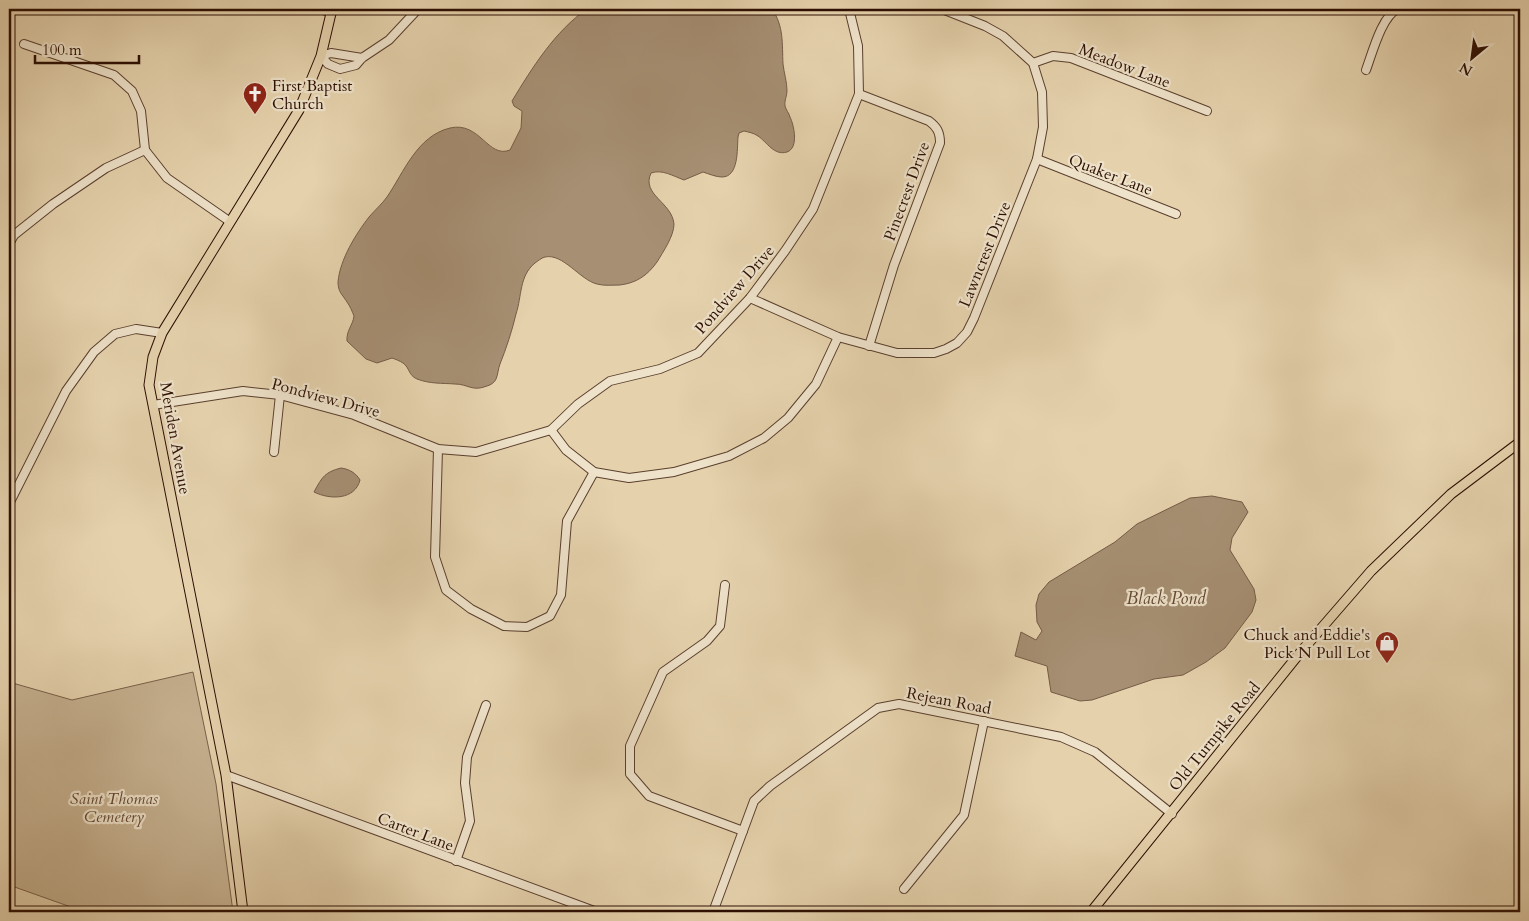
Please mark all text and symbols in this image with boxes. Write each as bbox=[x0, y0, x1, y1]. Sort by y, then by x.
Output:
scale bar bbox=[35, 32, 139, 64]
north arrow bbox=[1446, 32, 1496, 82]
street label: Meadow Lane bbox=[1076, 38, 1174, 93]
text: 100 m bbox=[42, 40, 82, 60]
text: N bbox=[1456, 58, 1476, 80]
place label: First Baptist Church bbox=[272, 75, 352, 115]
church icon: First Baptist Church bbox=[242, 81, 268, 115]
street label: Pinecrest Drive bbox=[879, 139, 935, 244]
street label: Quaker Lane bbox=[1065, 149, 1156, 201]
street label: Lawncrest Drive bbox=[954, 198, 1016, 311]
street label: Pondview Drive bbox=[690, 240, 780, 339]
street label: Pondview Drive bbox=[269, 373, 382, 423]
street label: Meriden Avenue bbox=[154, 380, 196, 496]
water label: Black Pond bbox=[1126, 586, 1207, 611]
place label: Chuck and Eddie's Pick N Pull Lot bbox=[1244, 624, 1370, 664]
shop icon: Chuck and Eddie's Pick N Pull Lot bbox=[1374, 630, 1400, 664]
street label: Old Turnpike Road bbox=[1164, 677, 1266, 796]
street label: Rejean Road bbox=[905, 682, 993, 720]
park label: Saint Thomas Cemetery bbox=[70, 788, 159, 828]
street label: Carter Lane bbox=[374, 807, 457, 857]

